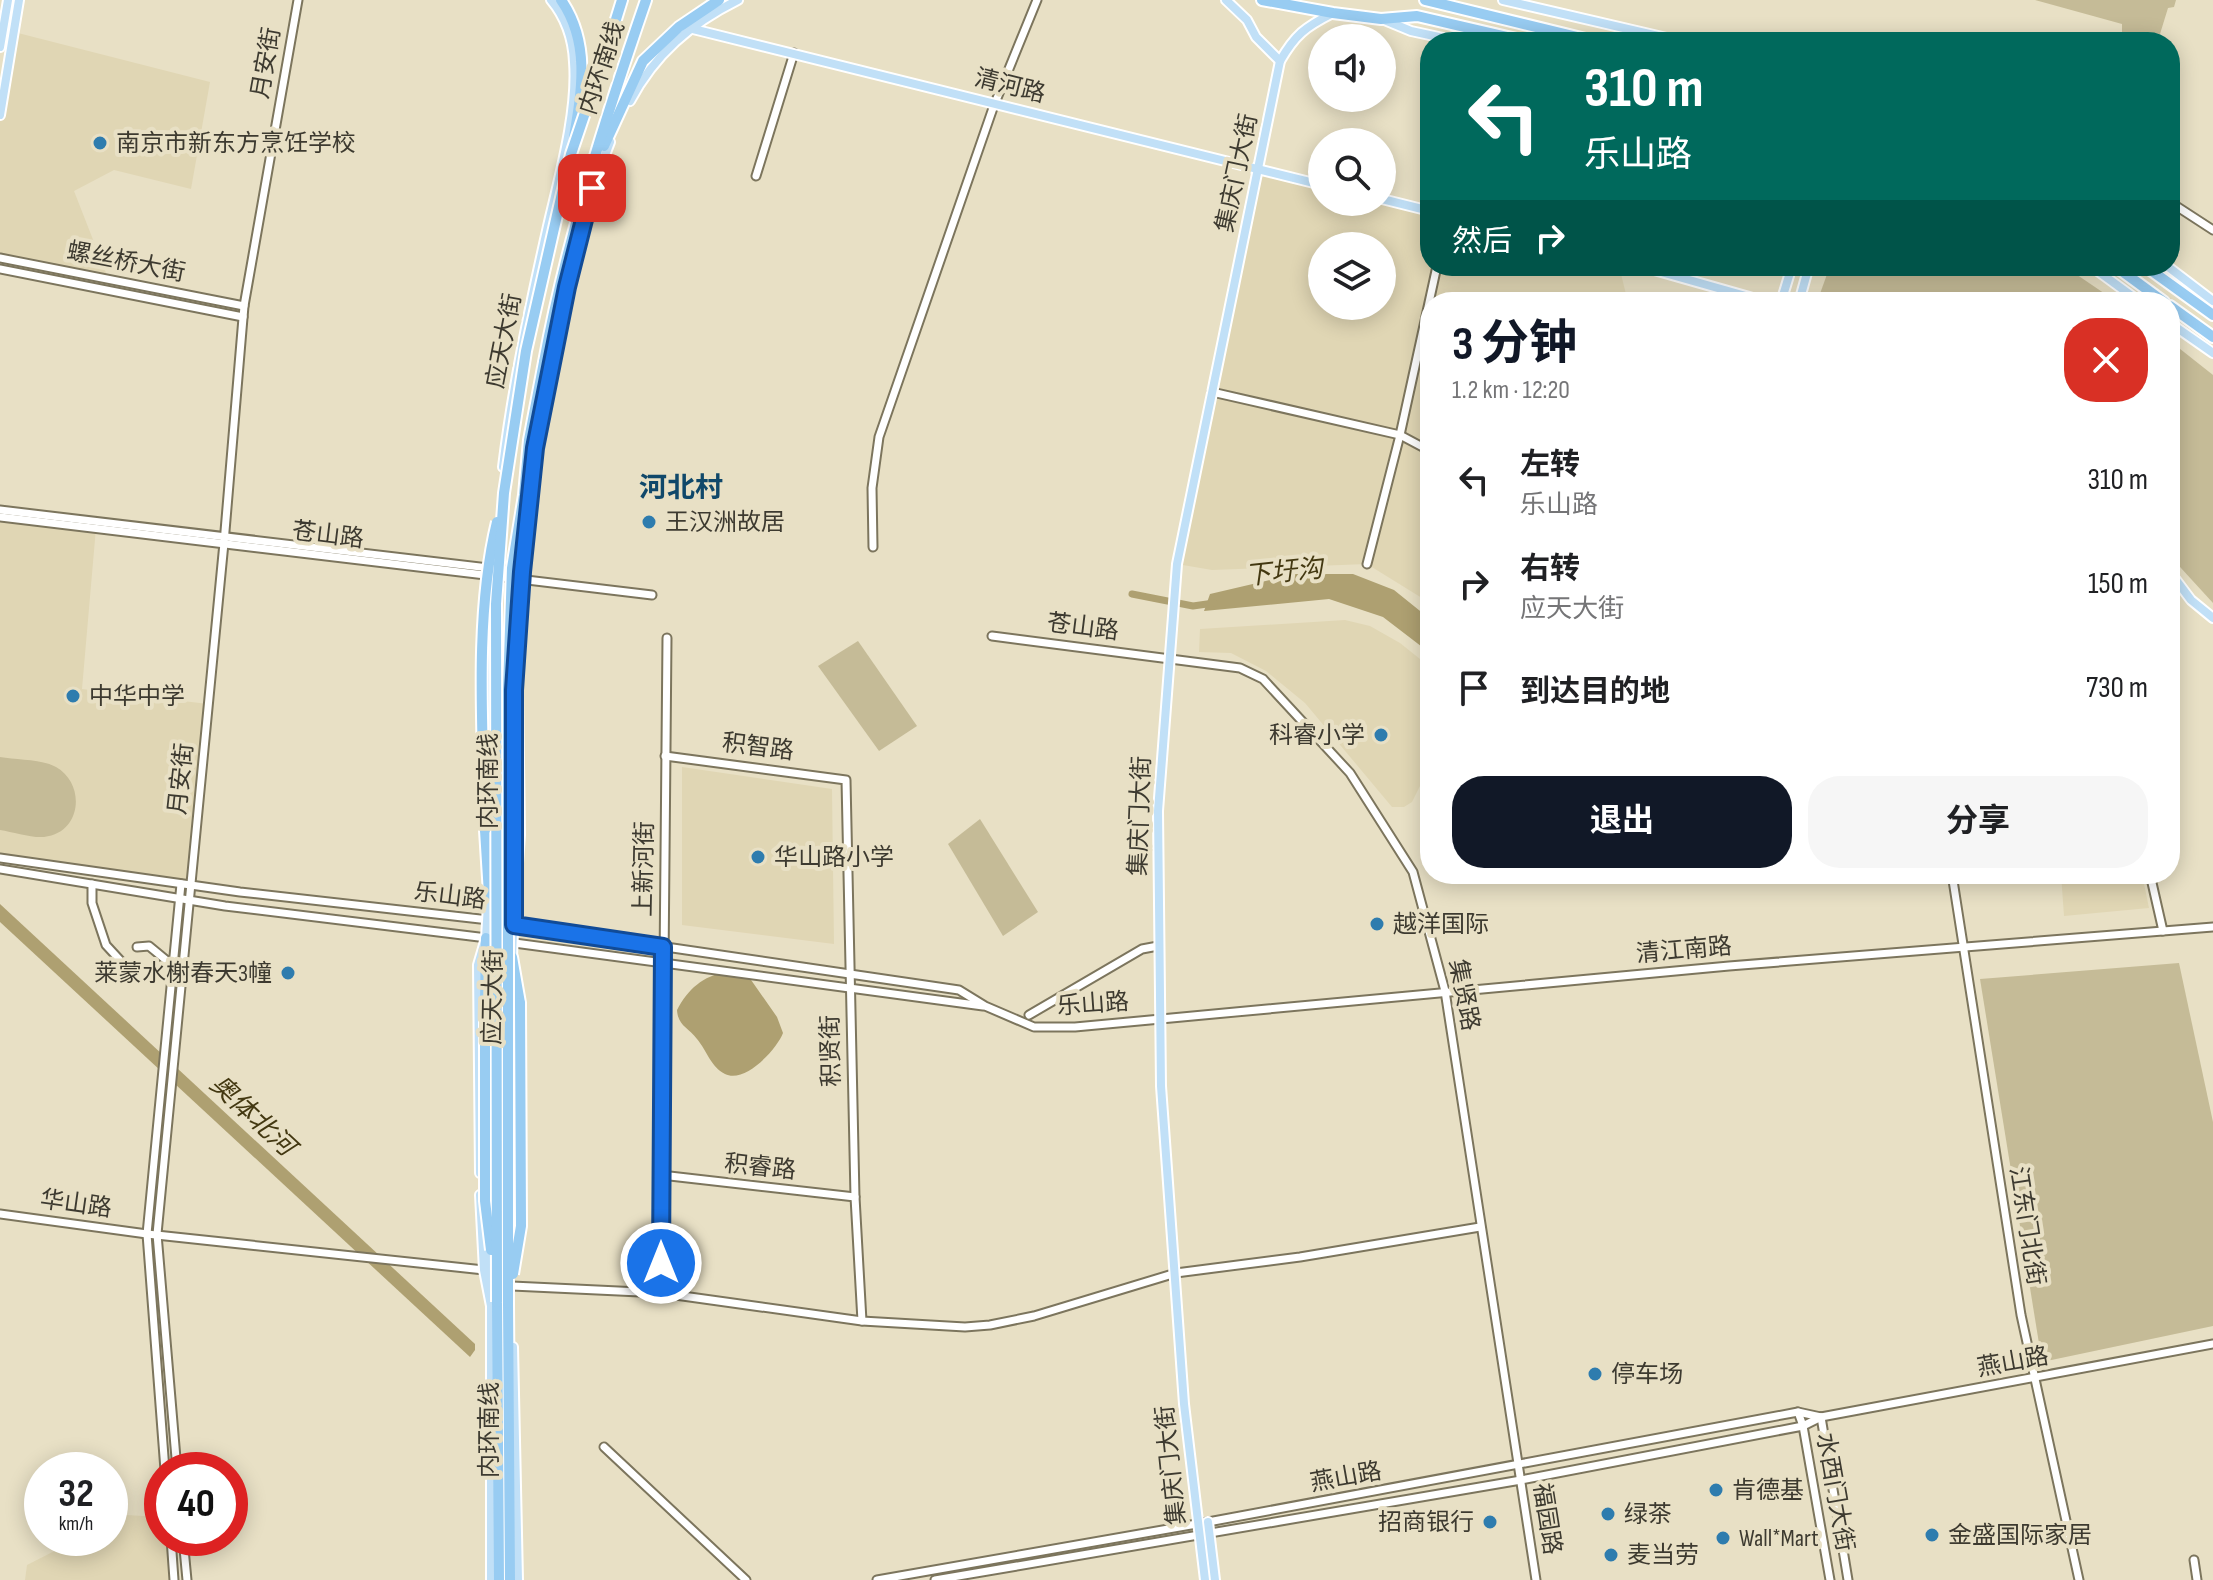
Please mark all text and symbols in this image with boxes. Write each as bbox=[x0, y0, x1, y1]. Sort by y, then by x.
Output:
street label: 内环南线 bbox=[573, 18, 631, 118]
map controls bbox=[1308, 24, 1396, 320]
button: sound bbox=[1308, 24, 1396, 112]
street label: 月安街 bbox=[245, 25, 287, 101]
text: 310 m bbox=[1584, 56, 1704, 123]
street label: 清河路 bbox=[972, 63, 1048, 109]
icon: left bbox=[1452, 64, 1556, 168]
street label: 集庆门大街 bbox=[1210, 111, 1264, 235]
button: search bbox=[1308, 128, 1396, 216]
place label: 南京市新东方烹饪学校 bbox=[116, 129, 356, 158]
marker: 南京市新东方烹饪学校 bbox=[91, 134, 109, 152]
text: 乐山路 bbox=[1584, 134, 1692, 177]
pin bbox=[558, 154, 626, 222]
icon: arrive bbox=[570, 166, 614, 210]
icon: right bbox=[1528, 216, 1572, 260]
text: 然后 bbox=[1452, 224, 1512, 260]
button: layers bbox=[1308, 232, 1396, 320]
street label: 螺丝桥大街 bbox=[64, 236, 188, 288]
street label: 应天大街 bbox=[481, 291, 527, 391]
text: 3 分钟 bbox=[1452, 316, 1577, 373]
button: close bbox=[2064, 318, 2148, 402]
text: 1.2 km · 12:20 bbox=[1452, 375, 1570, 406]
text: 左转 bbox=[1520, 447, 1580, 483]
icon: left bbox=[1452, 458, 1496, 502]
text: 310 m bbox=[2088, 462, 2148, 498]
district label: 河北村 bbox=[639, 472, 723, 505]
text: 乐山路 bbox=[1520, 490, 1598, 521]
place label: 王汉洲故居 bbox=[665, 508, 785, 537]
marker: 王汉洲故居 bbox=[640, 513, 658, 531]
street label: 苍山路 bbox=[291, 516, 365, 554]
text: 右转 bbox=[1520, 551, 1580, 587]
water label: 下圩沟 bbox=[1244, 553, 1327, 592]
icon: right bbox=[1452, 562, 1496, 606]
text: 150 m bbox=[2088, 566, 2148, 602]
text: 应天大街 bbox=[1520, 594, 1624, 625]
street label: 苍山路 bbox=[1046, 608, 1120, 646]
icon: arrive bbox=[1452, 666, 1496, 710]
text: 730 m bbox=[2086, 670, 2148, 706]
text: 到达目的地 bbox=[1520, 674, 1670, 710]
place label: 中华中学 bbox=[89, 682, 185, 711]
marker: 中华中学 bbox=[64, 687, 82, 705]
place label: 科睿小学 bbox=[1269, 721, 1365, 750]
marker: 科睿小学 bbox=[1372, 726, 1390, 744]
street label: 积智路 bbox=[721, 728, 795, 766]
street label: 内环南线 bbox=[474, 733, 503, 829]
street label: 月安街 bbox=[163, 742, 199, 816]
street label: 集庆门大街 bbox=[1123, 756, 1157, 876]
button: 退出 bbox=[1452, 776, 1792, 868]
button: 分享 bbox=[1808, 776, 2148, 868]
street label: 上新河街 bbox=[629, 821, 659, 917]
place label: 华山路小学 bbox=[774, 843, 894, 872]
marker: 华山路小学 bbox=[749, 848, 767, 866]
street label: 乐山路 bbox=[413, 877, 487, 915]
place label: 越洋国际 bbox=[1393, 910, 1489, 939]
marker: 越洋国际 bbox=[1368, 915, 1386, 933]
street label: 清江南路 bbox=[1635, 931, 1733, 969]
street label: 应天大街 bbox=[478, 949, 508, 1045]
street label: 集贤路 bbox=[1443, 957, 1485, 1033]
place label: 莱蒙水榭春天3幢 bbox=[94, 959, 272, 988]
marker: 莱蒙水榭春天3幢 bbox=[279, 964, 297, 982]
street label: 乐山路 bbox=[1056, 987, 1130, 1021]
street label: 积贤街 bbox=[816, 1015, 846, 1087]
water label: 奥体北河 bbox=[203, 1069, 304, 1166]
street label: 积睿路 bbox=[723, 1149, 797, 1185]
street label: 江东门北街 bbox=[2003, 1164, 2051, 1288]
street label: 华山路 bbox=[38, 1185, 114, 1223]
position arrow bbox=[619, 1221, 703, 1305]
street label: 燕山路 bbox=[1975, 1341, 2051, 1383]
place label: 停车场 bbox=[1611, 1360, 1683, 1389]
marker: 停车场 bbox=[1586, 1365, 1604, 1383]
street label: 内环南线 bbox=[475, 1382, 504, 1478]
street label: 集庆门大街 bbox=[1150, 1404, 1192, 1526]
street label: 水西门大街 bbox=[1810, 1430, 1860, 1554]
speed limit sign: 40 bbox=[144, 1452, 248, 1556]
street label: 燕山路 bbox=[1308, 1456, 1384, 1498]
text: 32 bbox=[58, 1470, 94, 1518]
place label: 肯德基 bbox=[1732, 1476, 1804, 1505]
street label: 福园路 bbox=[1527, 1481, 1567, 1557]
marker: 肯德基 bbox=[1707, 1481, 1725, 1499]
place label: 绿茶 bbox=[1624, 1500, 1672, 1529]
marker: 绿茶 bbox=[1599, 1505, 1617, 1523]
place label: 招商银行 bbox=[1378, 1508, 1474, 1537]
text: km/h bbox=[59, 1512, 93, 1536]
marker: 招商银行 bbox=[1481, 1513, 1499, 1531]
place label: 金盛国际家居 bbox=[1948, 1521, 2092, 1550]
place label: Wall*Mart bbox=[1739, 1524, 1819, 1553]
marker: 金盛国际家居 bbox=[1923, 1526, 1941, 1544]
marker: Wall*Mart bbox=[1714, 1529, 1732, 1547]
place label: 麦当劳 bbox=[1627, 1541, 1699, 1570]
marker: 麦当劳 bbox=[1602, 1546, 1620, 1564]

